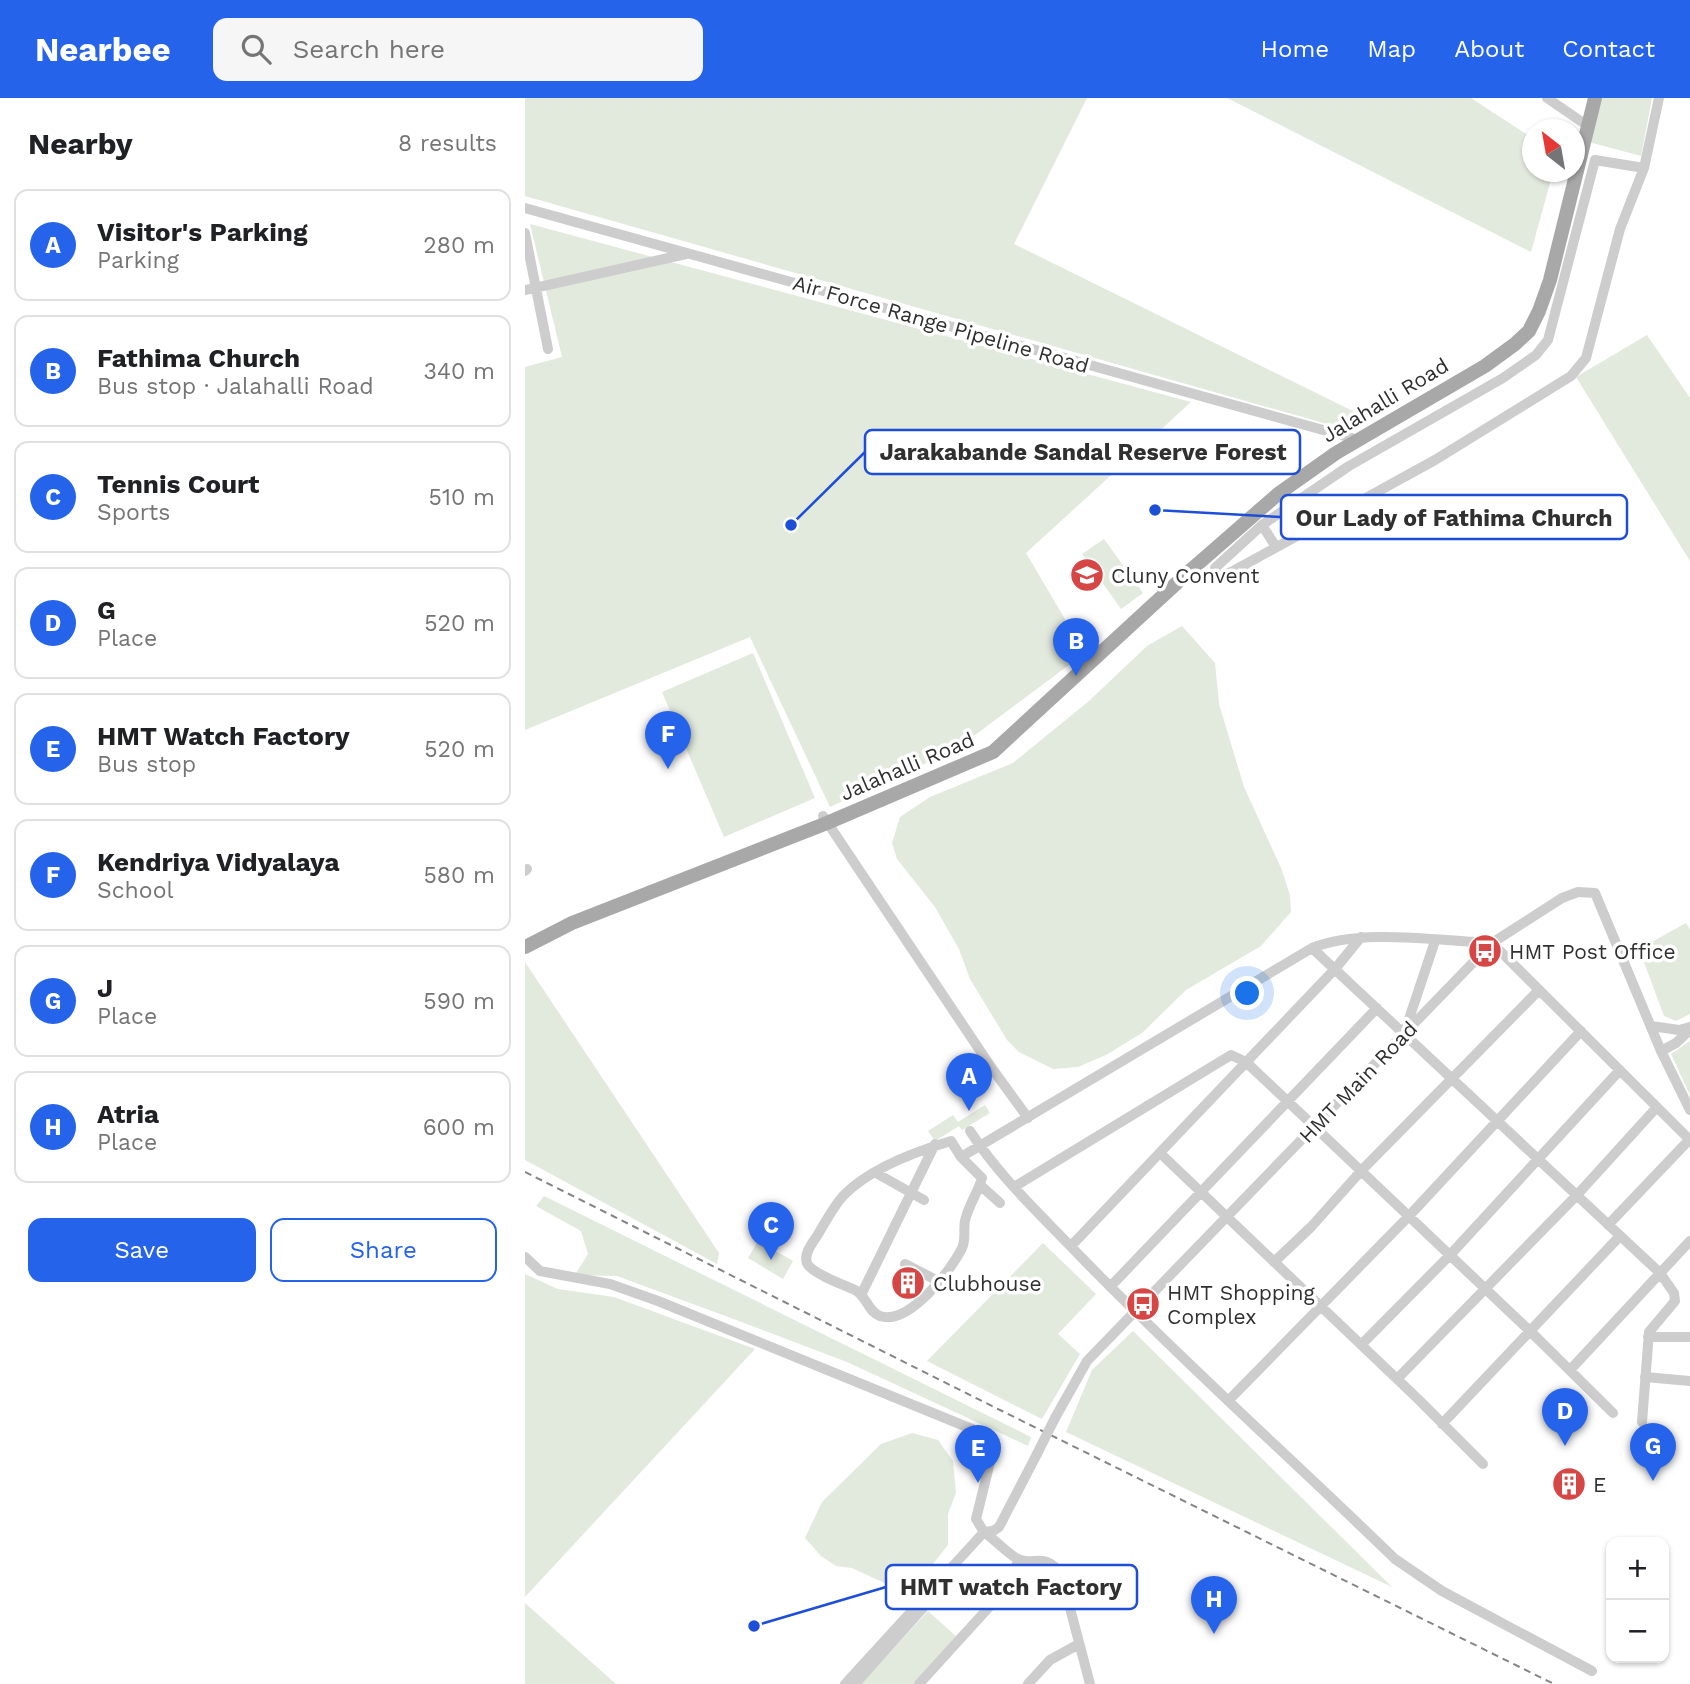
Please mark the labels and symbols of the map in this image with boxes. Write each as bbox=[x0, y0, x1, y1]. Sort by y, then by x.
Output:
north arrow bbox=[1522, 119, 1585, 182]
street label: Air Force Range Pipeline Road bbox=[790, 270, 1092, 378]
street label: Jalahalli Road bbox=[1317, 352, 1453, 448]
callout: Jarakabande Sandal Reserve Forest bbox=[865, 430, 1300, 474]
text: Jarakabande Sandal Reserve Forest bbox=[879, 439, 1287, 466]
callout: Our Lady of Fathima Church bbox=[1281, 495, 1627, 539]
text: Our Lady of Fathima Church bbox=[1296, 505, 1612, 532]
school or university icon: Cluny Convent bbox=[1068, 556, 1106, 594]
place label: Cluny Convent bbox=[1111, 563, 1260, 588]
pin: B bbox=[1053, 618, 1099, 676]
pin: F bbox=[645, 711, 691, 769]
street label: Jalahalli Road bbox=[836, 726, 978, 806]
bus stop icon: HMT Post Office bbox=[1466, 932, 1504, 970]
place label: HMT Post Office bbox=[1509, 939, 1676, 964]
your location bbox=[1230, 976, 1264, 1010]
street label: HMT Main Road bbox=[1294, 1016, 1422, 1148]
pin: A bbox=[946, 1053, 992, 1111]
pin: C bbox=[748, 1202, 794, 1260]
building icon: Clubhouse bbox=[889, 1264, 927, 1302]
place label: Clubhouse bbox=[933, 1271, 1042, 1296]
place label: HMT Shopping Complex bbox=[1167, 1280, 1316, 1329]
bus stop icon: HMT Shopping Complex bbox=[1124, 1285, 1162, 1323]
pin: D bbox=[1542, 1388, 1588, 1446]
pin: G bbox=[1630, 1423, 1676, 1481]
pin: E bbox=[955, 1425, 1001, 1483]
building icon: E bbox=[1550, 1465, 1588, 1503]
place label: E bbox=[1593, 1472, 1606, 1497]
callout: HMT watch Factory bbox=[886, 1565, 1137, 1609]
text: HMT watch Factory bbox=[900, 1574, 1122, 1601]
pin: H bbox=[1191, 1576, 1237, 1634]

